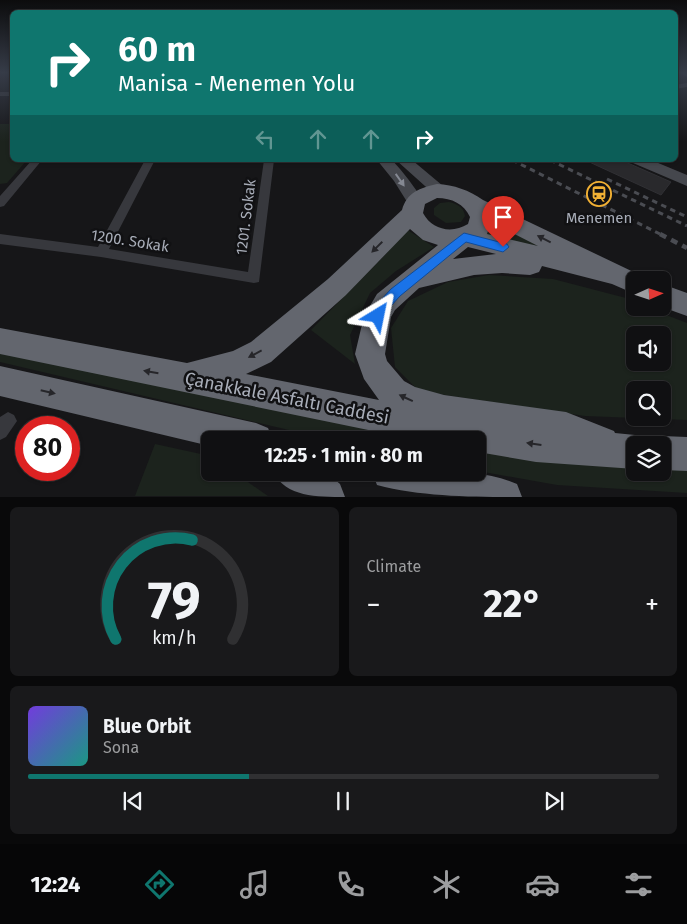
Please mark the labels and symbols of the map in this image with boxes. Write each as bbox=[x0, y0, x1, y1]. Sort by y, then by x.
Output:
one-way arrow bbox=[395, 173, 405, 187]
street label: 1201. Sokak bbox=[232, 178, 260, 256]
station icon: Menemen bbox=[586, 181, 612, 207]
pin bbox=[482, 196, 524, 247]
place label: Menemen bbox=[566, 209, 632, 227]
street label: 1200. Sokak bbox=[90, 226, 170, 256]
one-way arrow bbox=[537, 235, 551, 243]
one-way arrow bbox=[371, 241, 383, 253]
north arrow bbox=[626, 271, 671, 316]
position arrow bbox=[351, 289, 403, 341]
one-way arrow bbox=[248, 350, 263, 358]
one-way arrow bbox=[143, 367, 159, 375]
street label: Çanakkale Asfaltı Caddesi bbox=[183, 367, 391, 429]
one-way arrow bbox=[40, 388, 55, 396]
one-way arrow bbox=[399, 394, 413, 402]
speed limit sign: 80 bbox=[15, 416, 80, 481]
one-way arrow bbox=[526, 440, 542, 448]

